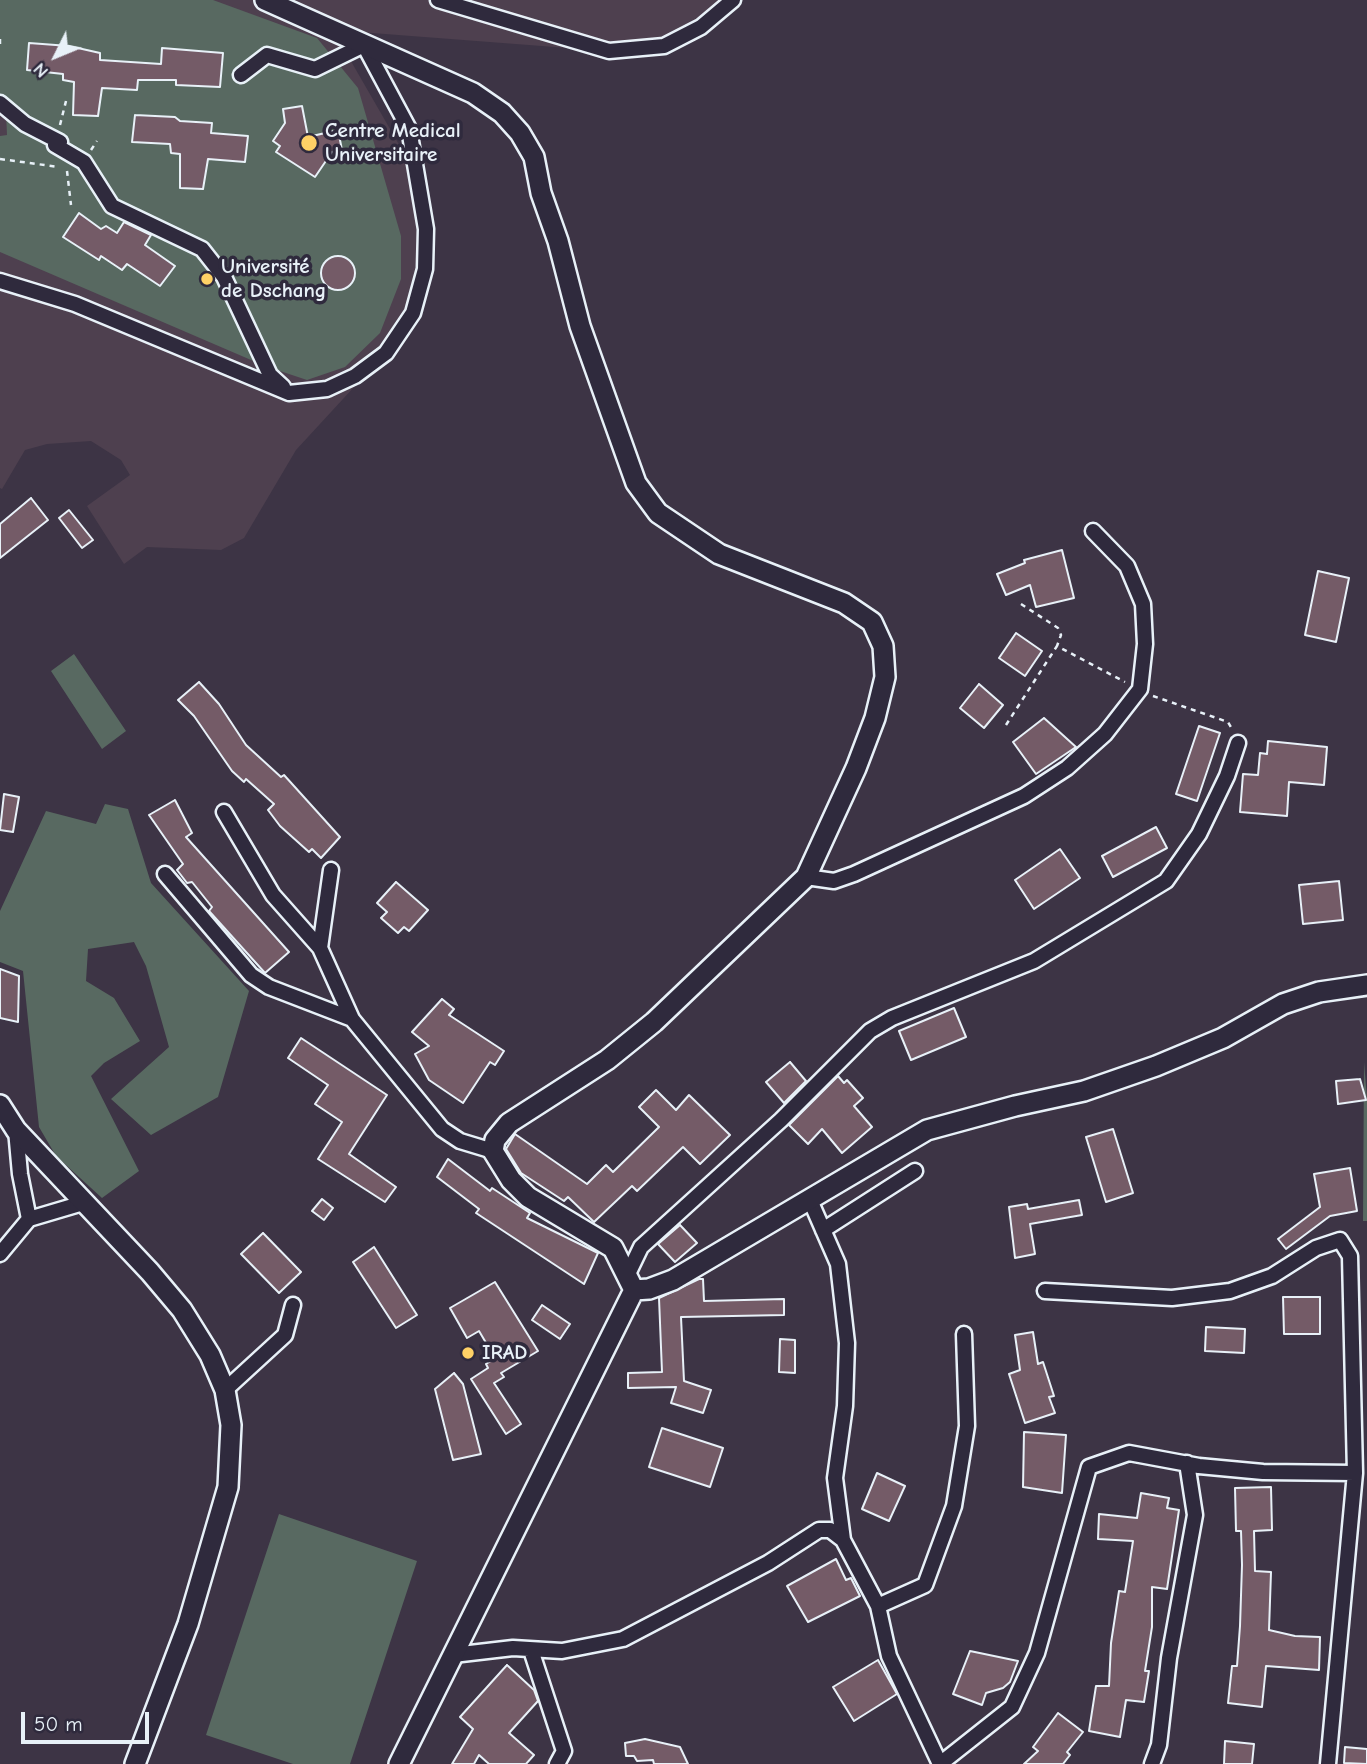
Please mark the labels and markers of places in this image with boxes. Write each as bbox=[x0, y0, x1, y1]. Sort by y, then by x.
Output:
place label: Centre Medical Universitaire bbox=[325, 118, 461, 168]
marker: Centre Medical Universitaire bbox=[299, 133, 319, 153]
place label: Université de Dschang bbox=[221, 254, 326, 304]
marker: Université de Dschang bbox=[199, 271, 215, 287]
place label: IRAD bbox=[482, 1340, 527, 1366]
marker: IRAD bbox=[460, 1345, 476, 1361]

